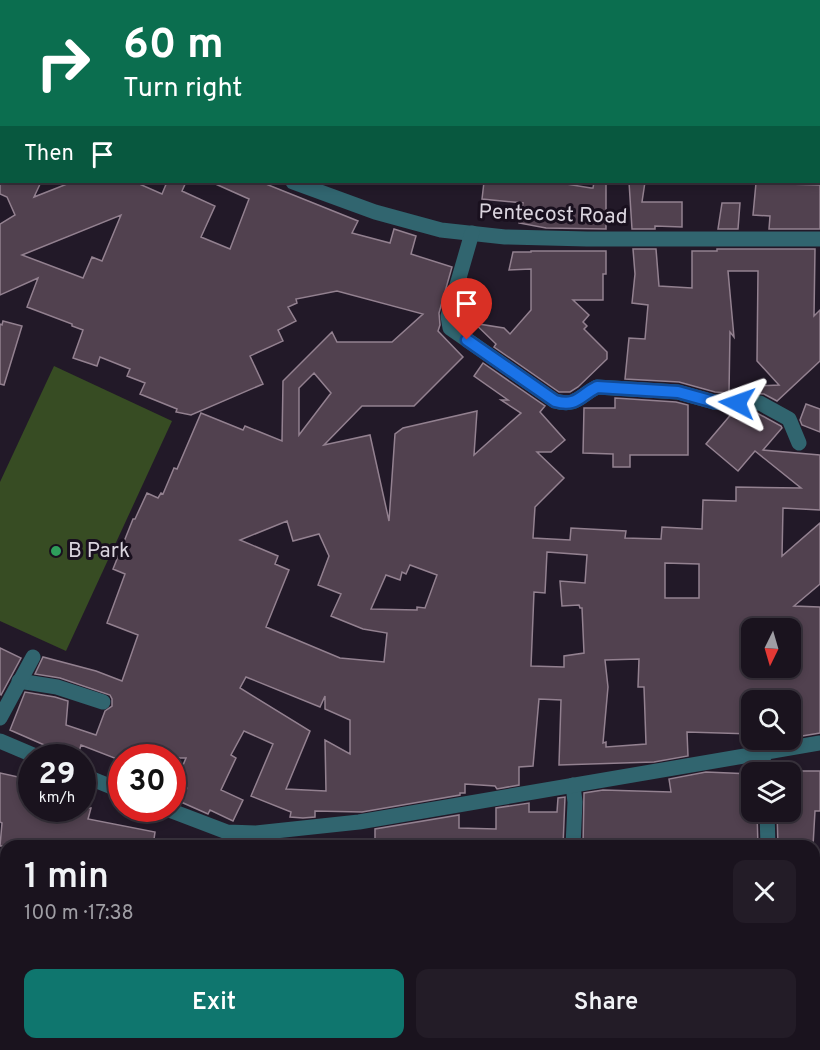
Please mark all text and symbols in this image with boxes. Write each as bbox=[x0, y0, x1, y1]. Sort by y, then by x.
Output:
text: 60 m bbox=[123, 20, 224, 73]
icon: right bbox=[24, 24, 102, 102]
text: Turn right bbox=[123, 72, 242, 106]
icon: arrive bbox=[86, 138, 119, 171]
text: Then bbox=[24, 141, 74, 168]
street label: Pentecost Road bbox=[478, 199, 628, 231]
pin bbox=[441, 278, 492, 340]
icon: arrive bbox=[450, 287, 483, 320]
position arrow bbox=[705, 371, 769, 435]
place label: B Park bbox=[68, 538, 130, 565]
marker: B Park bbox=[49, 544, 63, 558]
north arrow bbox=[741, 618, 801, 678]
map controls bbox=[741, 618, 801, 822]
button: search bbox=[741, 690, 801, 750]
speed limit sign: 30 bbox=[108, 744, 186, 822]
text: 29 bbox=[39, 757, 75, 794]
button: layers bbox=[741, 762, 801, 822]
text: km/h bbox=[39, 789, 75, 808]
text: 1 min bbox=[24, 855, 109, 901]
button: close bbox=[733, 860, 796, 923]
text: 100 m · 17:38 bbox=[24, 901, 134, 927]
button: Exit bbox=[24, 969, 404, 1038]
button: Share bbox=[416, 969, 796, 1038]

